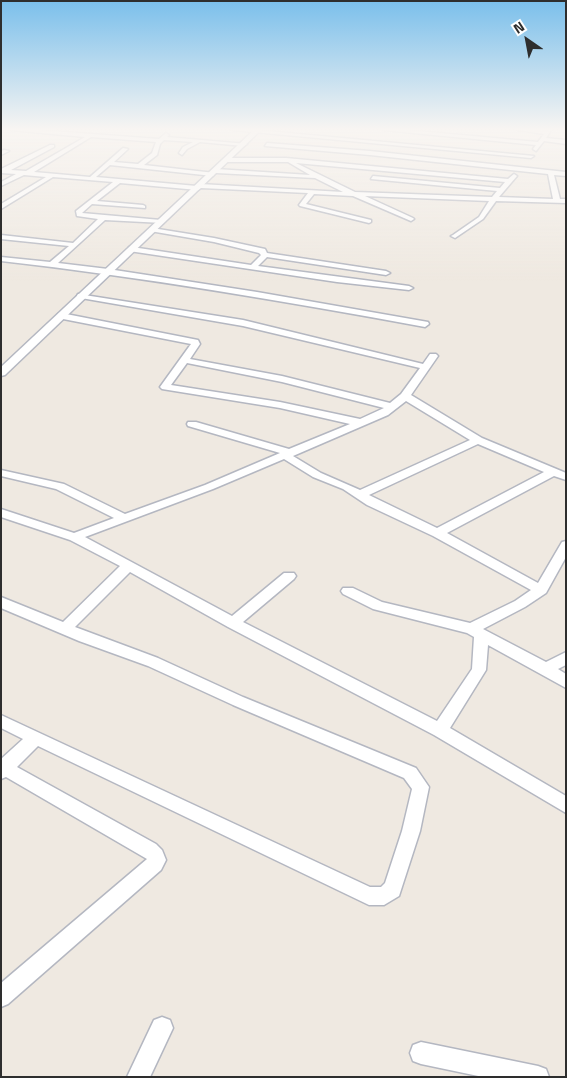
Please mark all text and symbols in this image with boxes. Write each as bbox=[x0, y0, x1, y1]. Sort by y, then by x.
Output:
north arrow bbox=[502, 15, 552, 65]
text: N bbox=[509, 16, 528, 38]

